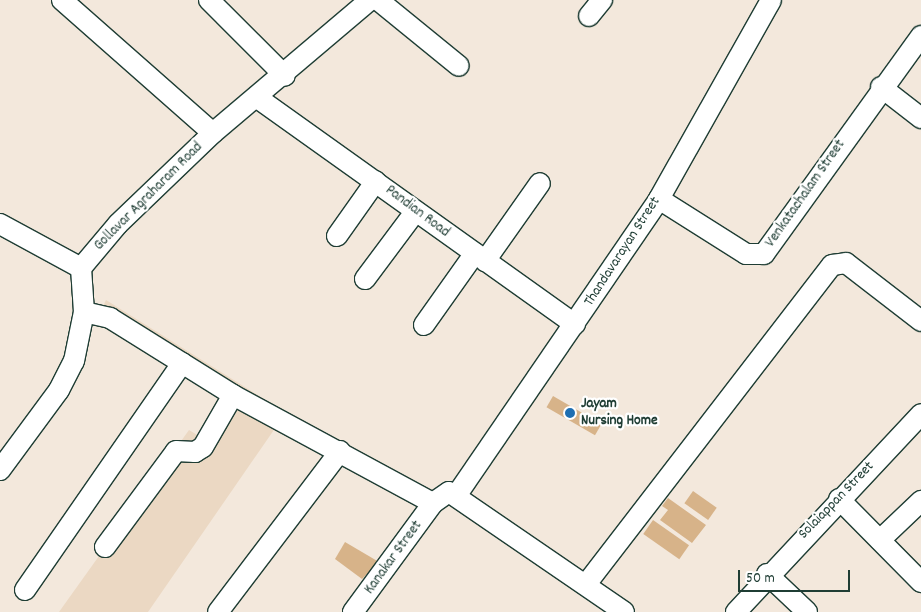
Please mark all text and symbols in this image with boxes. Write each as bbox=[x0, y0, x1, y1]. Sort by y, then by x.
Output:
street label: Venkatachalam Street bbox=[762, 137, 850, 251]
street label: Gollavar Agraharam Road bbox=[91, 139, 207, 255]
street label: Pandian Road bbox=[381, 182, 453, 242]
street label: Thandavarayan Street bbox=[581, 194, 665, 310]
place label: Jayam Nursing Home bbox=[581, 395, 658, 430]
marker: Jayam Nursing Home bbox=[563, 406, 577, 420]
street label: Solaiappan Street bbox=[795, 458, 879, 544]
street label: Kanakar Street bbox=[361, 518, 427, 598]
scale bar bbox=[741, 560, 854, 592]
text: 50 m bbox=[746, 568, 775, 590]

